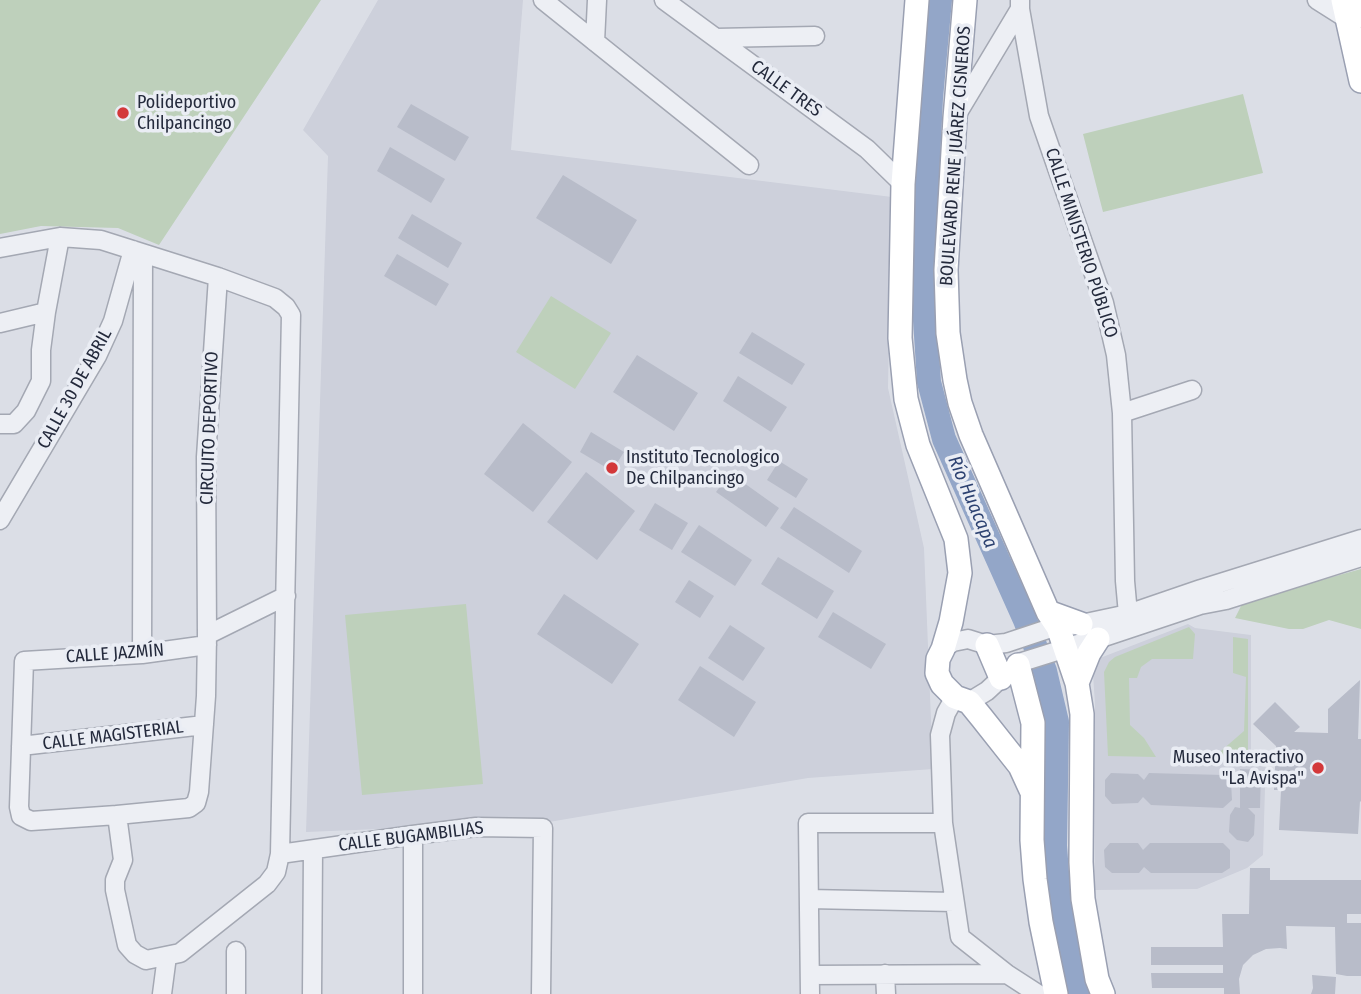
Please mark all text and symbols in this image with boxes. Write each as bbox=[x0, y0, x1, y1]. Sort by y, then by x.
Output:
street label: BOULEVARD RENE JUÁREZ CISNEROS bbox=[936, 25, 976, 287]
street label: CALLE TRES bbox=[746, 56, 826, 122]
place label: Polideportivo Chilpancingo bbox=[137, 92, 236, 134]
marker: Polideportivo Chilpancingo bbox=[115, 105, 131, 121]
street label: CALLE MINISTERIO PÚBLICO bbox=[1040, 145, 1122, 341]
street label: CALLE 30 DE ABRIL bbox=[33, 325, 117, 453]
street label: CIRCUITO DEPORTIVO bbox=[197, 351, 223, 505]
place label: Instituto Tecnologico De Chilpancingo bbox=[626, 447, 780, 490]
water label: Río Huacapa bbox=[942, 452, 1002, 552]
marker: Instituto Tecnologico De Chilpancingo bbox=[604, 460, 620, 476]
street label: CALLE JAZMÍN bbox=[65, 640, 165, 668]
street label: CALLE MAGISTERIAL bbox=[41, 717, 185, 755]
place label: Museo Interactivo "La Avispa" bbox=[1173, 747, 1304, 790]
marker: Museo Interactivo "La Avispa" bbox=[1310, 760, 1326, 776]
street label: CALLE BUGAMBILIAS bbox=[337, 817, 485, 857]

